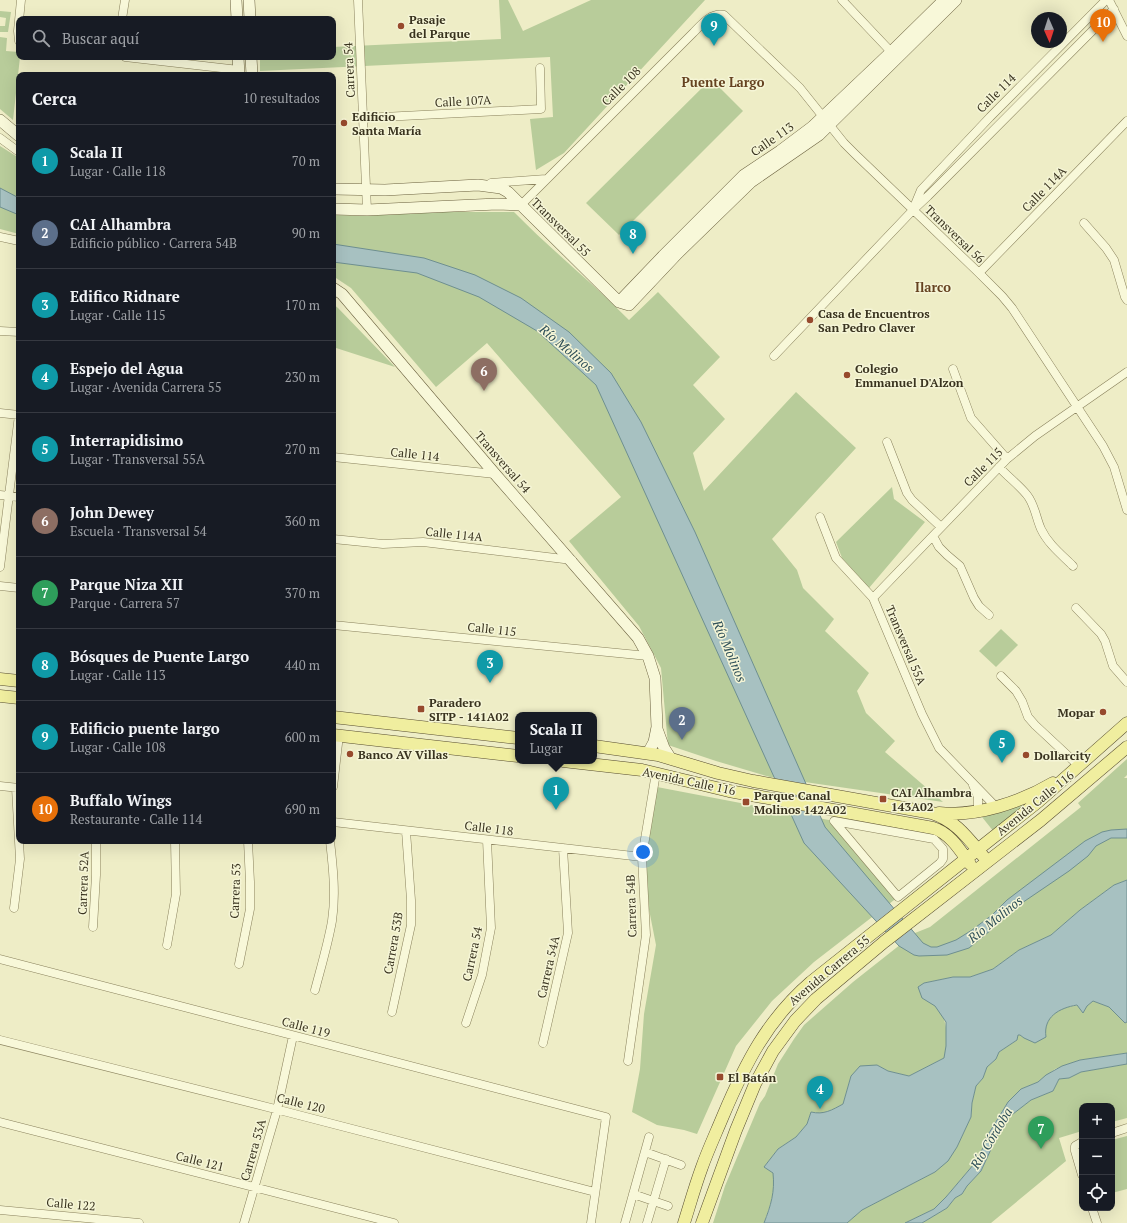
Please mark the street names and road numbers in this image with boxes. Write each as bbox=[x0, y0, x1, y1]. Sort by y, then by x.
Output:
street label: Carrera 54 bbox=[340, 41, 358, 98]
street label: Calle 108 bbox=[598, 63, 644, 109]
street label: Calle 114 bbox=[973, 70, 1019, 116]
street label: Calle 107A bbox=[434, 92, 492, 110]
street label: Calle 113 bbox=[748, 119, 796, 159]
street label: Calle 114A bbox=[1019, 163, 1070, 215]
street label: Transversal 55 bbox=[528, 194, 594, 260]
street label: Transversal 56 bbox=[922, 202, 988, 267]
street label: Transversal 54 bbox=[472, 428, 534, 496]
street label: Calle 114 bbox=[390, 444, 441, 464]
street label: Calle 115 bbox=[960, 444, 1006, 490]
street label: Calle 114A bbox=[425, 524, 484, 545]
street label: Transversal 55A bbox=[882, 603, 930, 688]
street label: Calle 115 bbox=[467, 619, 517, 639]
street label: Avenida Calle 116 bbox=[641, 764, 737, 798]
street label: Avenida Calle 116 bbox=[993, 767, 1077, 839]
street label: Calle 118 bbox=[464, 818, 514, 838]
street label: Carrera 52A bbox=[74, 850, 92, 915]
street label: Carrera 53 bbox=[227, 863, 243, 919]
street label: Carrera 54B bbox=[622, 874, 640, 938]
street label: Carrera 53B bbox=[380, 911, 406, 975]
street label: Carrera 54 bbox=[459, 925, 485, 983]
street label: Avenida Carrera 55 bbox=[785, 932, 873, 1008]
street label: Carrera 54A bbox=[534, 934, 563, 1000]
street label: Calle 119 bbox=[280, 1013, 332, 1041]
street label: Calle 120 bbox=[275, 1090, 327, 1116]
street label: Carrera 53A bbox=[237, 1117, 269, 1183]
street label: Calle 121 bbox=[174, 1148, 226, 1174]
street label: Calle 122 bbox=[46, 1194, 96, 1214]

